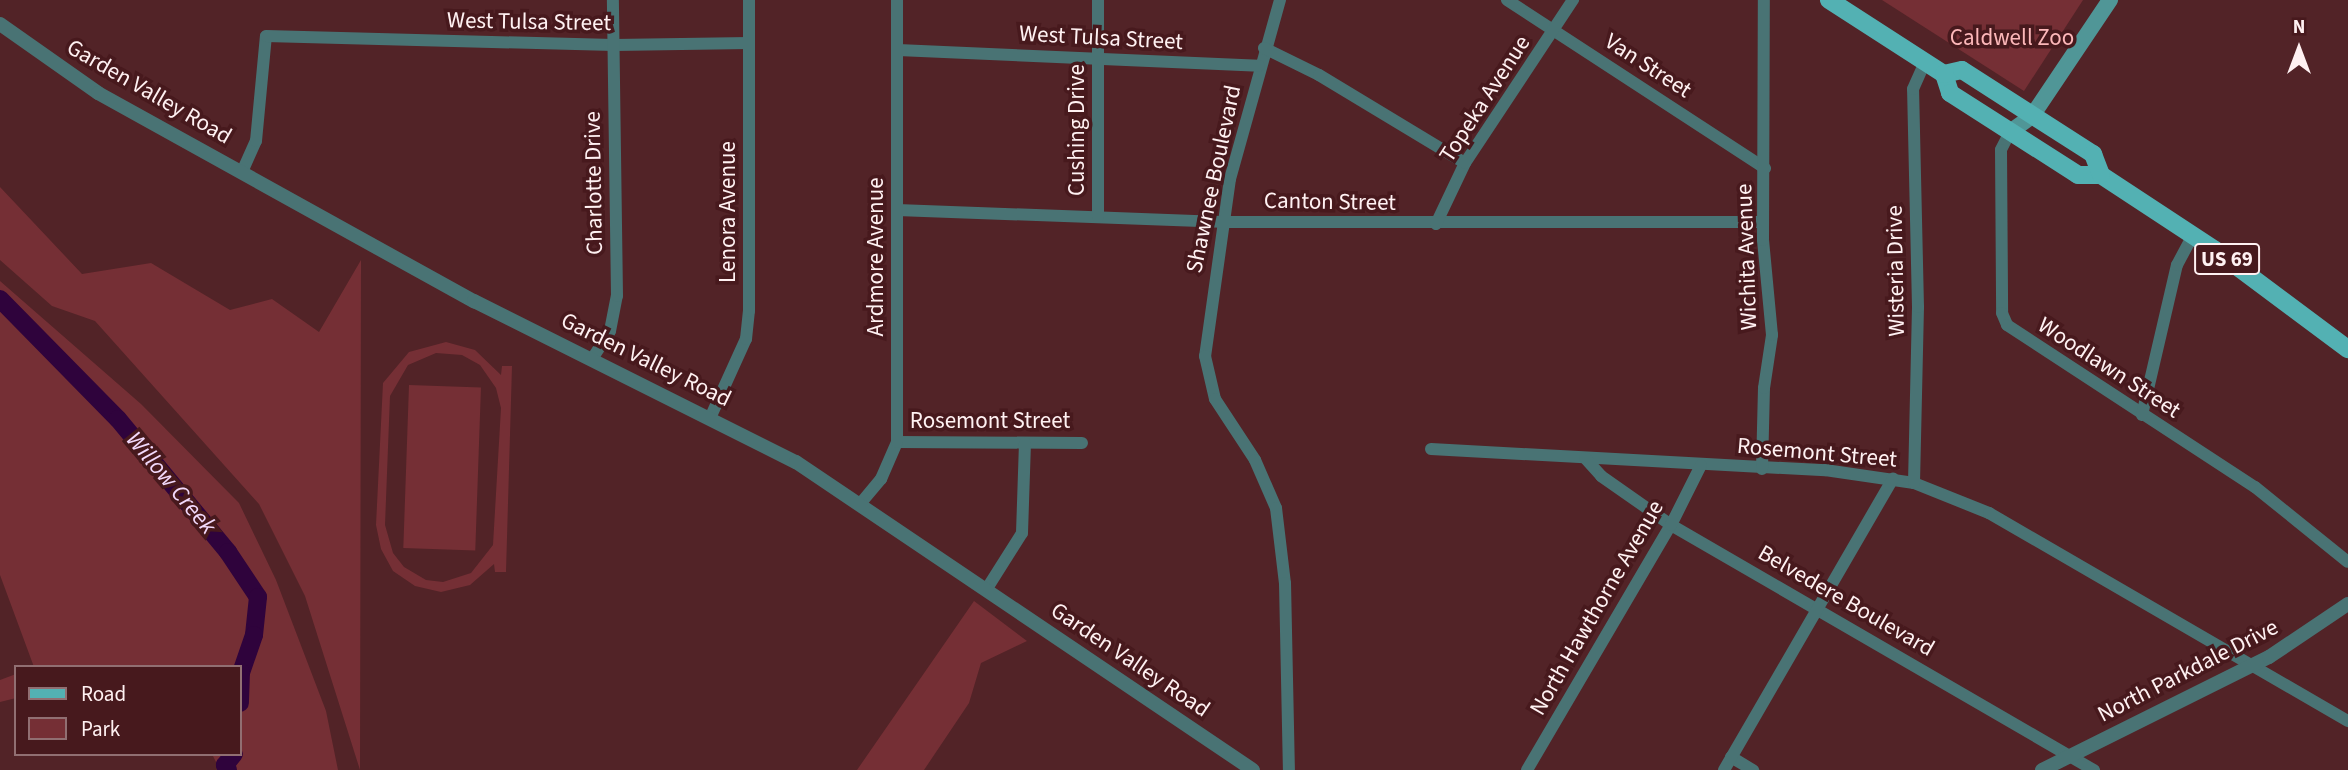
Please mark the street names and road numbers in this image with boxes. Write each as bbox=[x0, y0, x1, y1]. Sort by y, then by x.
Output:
street label: West Tulsa Street bbox=[447, 7, 611, 37]
street label: West Tulsa Street bbox=[1018, 20, 1184, 56]
street label: Van Street bbox=[1600, 28, 1696, 104]
street label: Topeka Avenue bbox=[1434, 30, 1536, 168]
street label: Garden Valley Road bbox=[62, 34, 236, 150]
street label: Cushing Drive bbox=[1063, 64, 1091, 196]
street label: Shawnee Boulevard bbox=[1181, 83, 1247, 275]
street label: Charlotte Drive bbox=[579, 111, 609, 255]
street label: Lenora Avenue bbox=[714, 141, 742, 283]
street label: Ardmore Avenue bbox=[862, 177, 890, 337]
street label: Wichita Avenue bbox=[1731, 183, 1763, 331]
street label: Canton Street bbox=[1264, 187, 1396, 217]
street label: Wisteria Drive bbox=[1881, 205, 1911, 337]
road number: US 69 bbox=[2194, 242, 2260, 276]
street label: Garden Valley Road bbox=[556, 307, 736, 413]
street label: Woodlawn Street bbox=[2032, 312, 2186, 424]
street label: Rosemont Street bbox=[910, 407, 1070, 435]
street label: Rosemont Street bbox=[1736, 432, 1898, 474]
street label: North Hawthorne Avenue bbox=[1524, 496, 1670, 720]
street label: Belvedere Boulevard bbox=[1753, 539, 1939, 663]
street label: Garden Valley Road bbox=[1045, 597, 1215, 723]
street label: North Parkdale Drive bbox=[2093, 614, 2283, 728]

